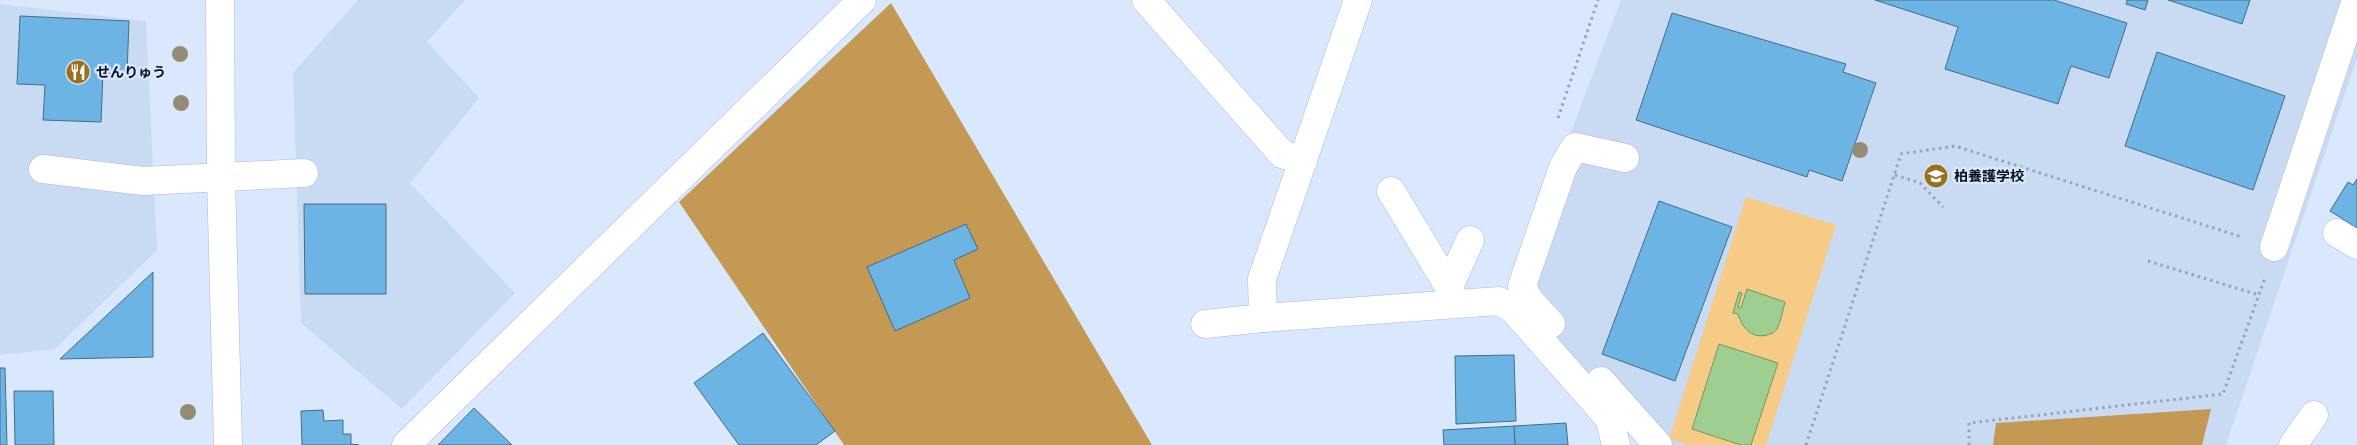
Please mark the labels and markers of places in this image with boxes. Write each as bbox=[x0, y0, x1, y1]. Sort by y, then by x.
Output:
restaurant icon: せんりゅう bbox=[65, 59, 91, 85]
place label: せんりゅう bbox=[96, 64, 166, 81]
school or university icon: 柏養護学校 bbox=[1923, 163, 1949, 189]
place label: 柏養護学校 bbox=[1954, 168, 2024, 185]

